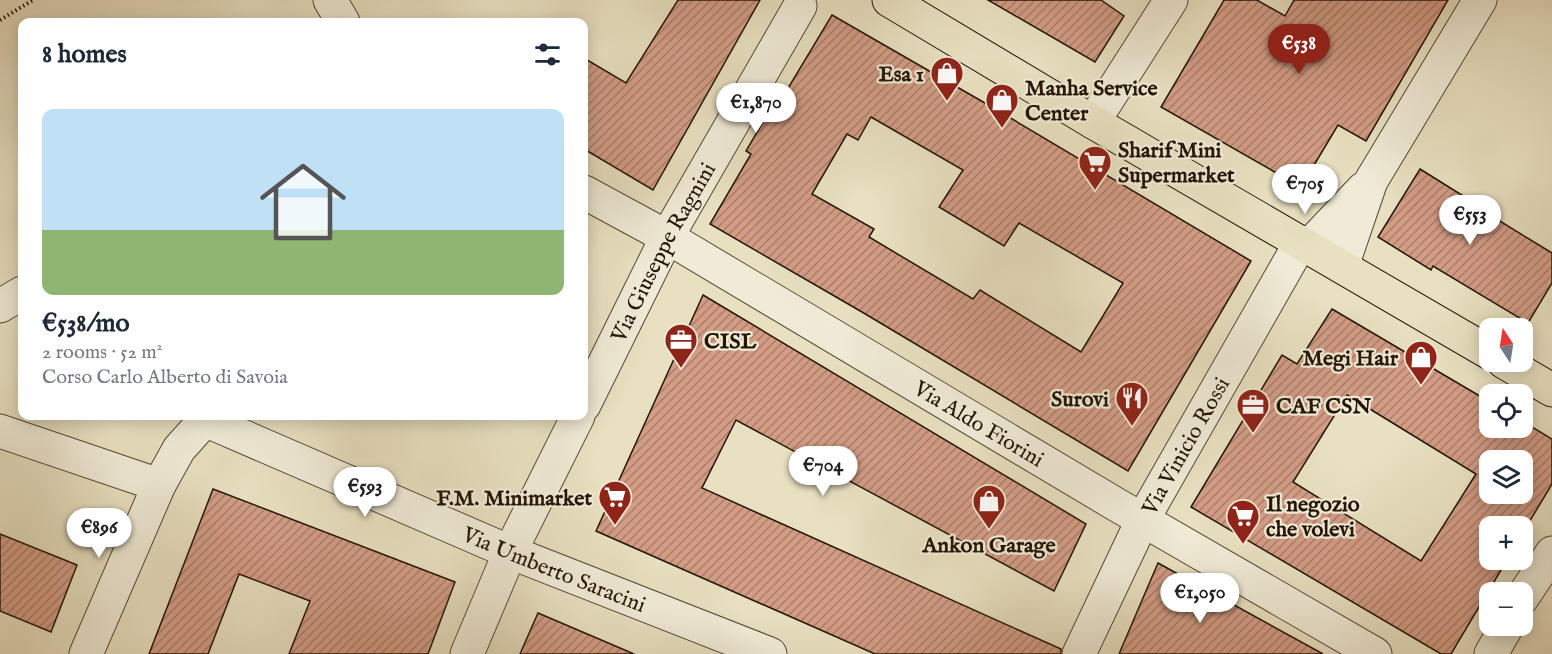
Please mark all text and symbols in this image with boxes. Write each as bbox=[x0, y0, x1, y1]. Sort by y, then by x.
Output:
pin: €538 bbox=[1263, 24, 1335, 75]
text: €538 bbox=[1282, 31, 1316, 56]
text: 8 homes bbox=[42, 38, 127, 71]
icon: filters bbox=[531, 38, 564, 71]
shop icon: Esa 1 bbox=[929, 55, 965, 102]
place label: Esa 1 bbox=[879, 61, 924, 89]
place label: Manha Service Center bbox=[1025, 75, 1158, 128]
shop icon: Manha Service Center bbox=[984, 82, 1020, 129]
pin: €1,870 bbox=[707, 83, 805, 134]
text: €1,870 bbox=[730, 90, 782, 115]
place label: Sharif Mini Supermarket bbox=[1118, 137, 1235, 190]
supermarket icon: Sharif Mini Supermarket bbox=[1077, 144, 1113, 191]
icon: home bbox=[249, 148, 357, 256]
street label: Via Giuseppe Ragnini bbox=[605, 158, 723, 348]
pin: €705 bbox=[1269, 164, 1341, 215]
text: €705 bbox=[1286, 171, 1324, 196]
pin: €553 bbox=[1434, 195, 1506, 246]
text: €553 bbox=[1453, 202, 1487, 227]
text: €538/mo bbox=[42, 307, 129, 340]
north arrow bbox=[1479, 318, 1533, 372]
map controls bbox=[1479, 318, 1533, 636]
office icon: CISL bbox=[663, 322, 699, 369]
place label: CISL bbox=[704, 328, 757, 356]
shop icon: Megi Hair bbox=[1403, 339, 1439, 386]
text: 2 rooms · 52 m² bbox=[42, 340, 162, 365]
place label: Megi Hair bbox=[1302, 345, 1399, 373]
text: Corso Carlo Alberto di Savoia bbox=[42, 365, 288, 390]
street label: Via Vinicio Rossi bbox=[1136, 373, 1237, 521]
street label: Via Aldo Fiorini bbox=[907, 375, 1049, 474]
restaurant icon: Surovi bbox=[1114, 380, 1150, 427]
button: locate bbox=[1479, 384, 1533, 438]
place label: Surovi bbox=[1051, 386, 1109, 414]
office icon: CAF CSN bbox=[1235, 387, 1271, 434]
place label: CAF CSN bbox=[1276, 393, 1371, 421]
pin: €704 bbox=[787, 446, 859, 497]
button: layers bbox=[1479, 450, 1533, 504]
text: €704 bbox=[803, 453, 843, 478]
pin: €593 bbox=[329, 467, 401, 518]
text: €593 bbox=[347, 474, 383, 499]
supermarket icon: F.M. Minimarket bbox=[597, 479, 633, 526]
shop icon: Ankon Garage bbox=[971, 483, 1007, 530]
place label: F.M. Minimarket bbox=[436, 485, 592, 513]
place label: Il negozio che volevi bbox=[1266, 491, 1360, 544]
supermarket icon: Il negozio che volevi bbox=[1225, 498, 1261, 545]
pin: €896 bbox=[63, 508, 135, 559]
text: €896 bbox=[81, 515, 117, 540]
button: + bbox=[1479, 516, 1533, 570]
street label: Via Umberto Saracini bbox=[457, 521, 650, 620]
place label: Ankon Garage bbox=[921, 532, 1056, 560]
pin: €1,050 bbox=[1151, 573, 1249, 624]
text: €1,050 bbox=[1174, 580, 1226, 605]
button: − bbox=[1479, 582, 1533, 636]

